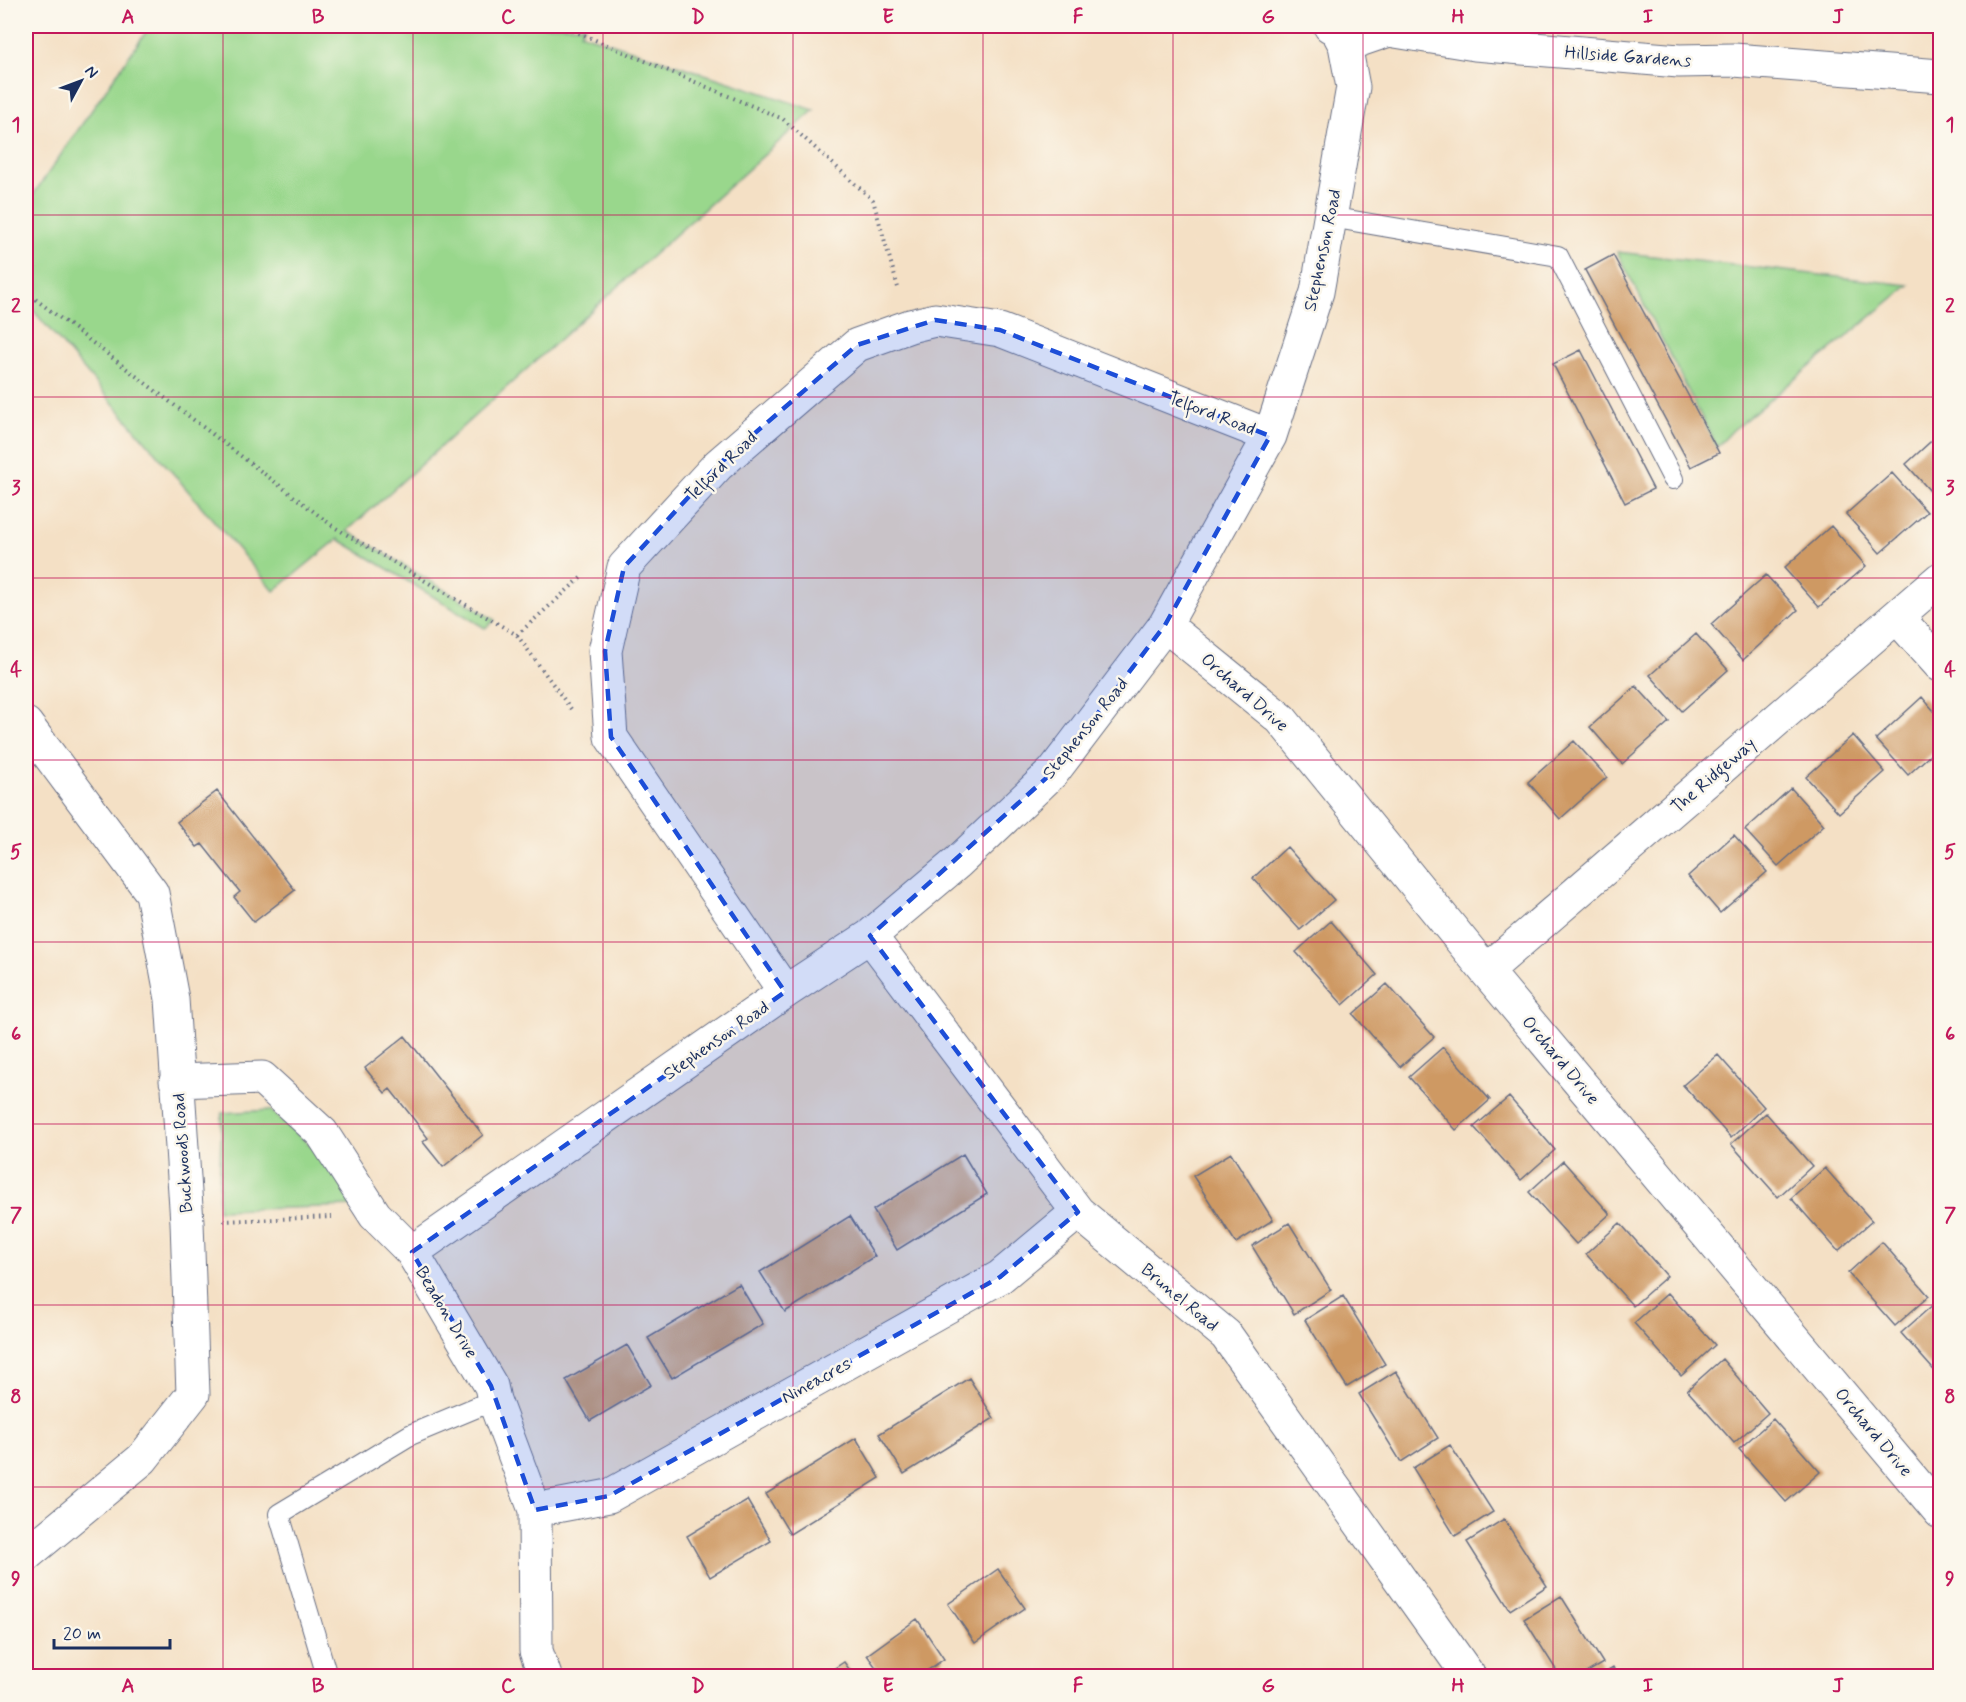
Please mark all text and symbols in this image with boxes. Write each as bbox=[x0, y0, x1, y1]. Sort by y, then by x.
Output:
text: A bbox=[121, 4, 135, 31]
text: B bbox=[312, 4, 325, 31]
text: C bbox=[501, 4, 516, 31]
text: D bbox=[691, 4, 705, 31]
text: E bbox=[882, 4, 894, 31]
text: F bbox=[1073, 4, 1084, 31]
text: G bbox=[1261, 4, 1275, 31]
text: H bbox=[1451, 4, 1465, 31]
text: I bbox=[1643, 4, 1653, 31]
text: J bbox=[1832, 4, 1844, 31]
street label: Hillside Gardens bbox=[1564, 41, 1692, 73]
north arrow bbox=[51, 51, 111, 111]
text: N bbox=[80, 61, 103, 83]
text: 1 bbox=[12, 112, 20, 139]
text: 1 bbox=[1946, 112, 1954, 139]
street label: Stephenson Road bbox=[1298, 187, 1348, 313]
text: 2 bbox=[11, 293, 21, 320]
text: 2 bbox=[1945, 293, 1955, 320]
street label: Telford Road bbox=[1164, 386, 1259, 443]
street label: Telford Road bbox=[680, 426, 765, 509]
text: 3 bbox=[11, 475, 21, 502]
text: 3 bbox=[1945, 475, 1955, 502]
street label: Orchard Drive bbox=[1195, 648, 1293, 738]
text: 4 bbox=[10, 657, 22, 684]
text: 4 bbox=[1944, 657, 1956, 684]
street label: Stephenson Road bbox=[1037, 673, 1134, 784]
street label: The Ridgeway bbox=[1666, 732, 1763, 821]
text: 5 bbox=[10, 839, 22, 866]
text: 5 bbox=[1944, 839, 1956, 866]
street label: Stephenson Road bbox=[659, 995, 774, 1086]
street label: Orchard Drive bbox=[1516, 1011, 1604, 1110]
text: 6 bbox=[11, 1021, 21, 1048]
text: 6 bbox=[1945, 1021, 1955, 1048]
street label: Buckwoods Road bbox=[167, 1092, 199, 1214]
text: 7 bbox=[10, 1202, 22, 1229]
text: 7 bbox=[1944, 1202, 1956, 1229]
street label: Brunel Road bbox=[1135, 1258, 1223, 1337]
street label: Beadon Drive bbox=[409, 1262, 483, 1363]
street label: Nineacres bbox=[777, 1352, 856, 1410]
street label: Orchard Drive bbox=[1829, 1383, 1917, 1482]
text: 8 bbox=[10, 1384, 22, 1411]
text: 8 bbox=[1944, 1384, 1956, 1411]
text: 9 bbox=[11, 1566, 21, 1593]
text: 9 bbox=[1945, 1566, 1955, 1593]
scale bar bbox=[54, 1612, 170, 1650]
text: 20 m bbox=[63, 1622, 101, 1646]
text: A bbox=[121, 1673, 135, 1700]
text: B bbox=[312, 1673, 325, 1700]
text: C bbox=[501, 1673, 516, 1700]
text: D bbox=[691, 1673, 705, 1700]
text: E bbox=[882, 1673, 894, 1700]
text: F bbox=[1073, 1673, 1084, 1700]
text: G bbox=[1261, 1673, 1275, 1700]
text: H bbox=[1451, 1673, 1465, 1700]
text: I bbox=[1643, 1673, 1653, 1700]
text: J bbox=[1832, 1673, 1844, 1700]

